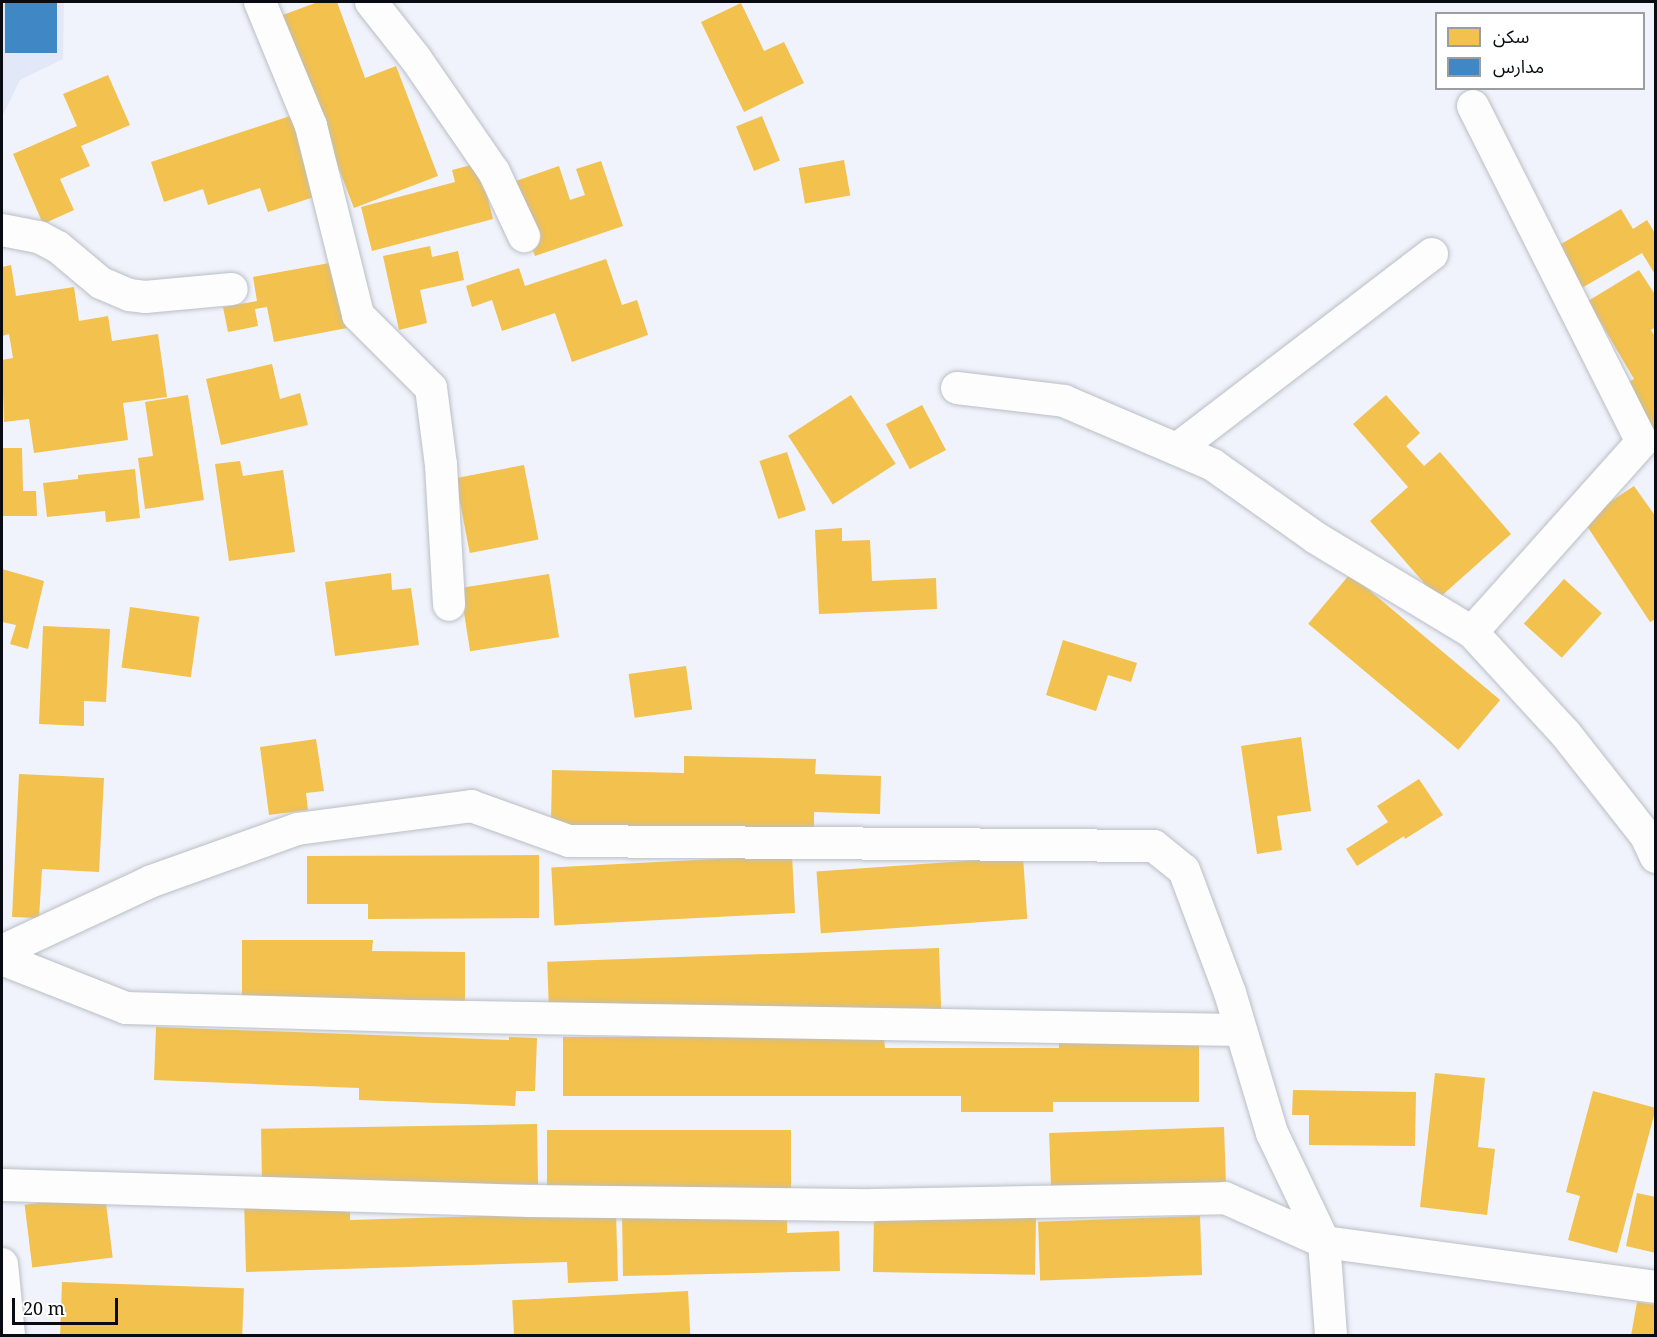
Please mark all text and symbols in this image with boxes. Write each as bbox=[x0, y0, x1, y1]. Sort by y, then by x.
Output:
legend bbox=[1435, 12, 1645, 90]
text: سكن bbox=[1493, 24, 1529, 48]
text: مدارس bbox=[1493, 54, 1544, 78]
scale bar bbox=[15, 1286, 122, 1324]
text: 20 m bbox=[23, 1296, 65, 1320]

